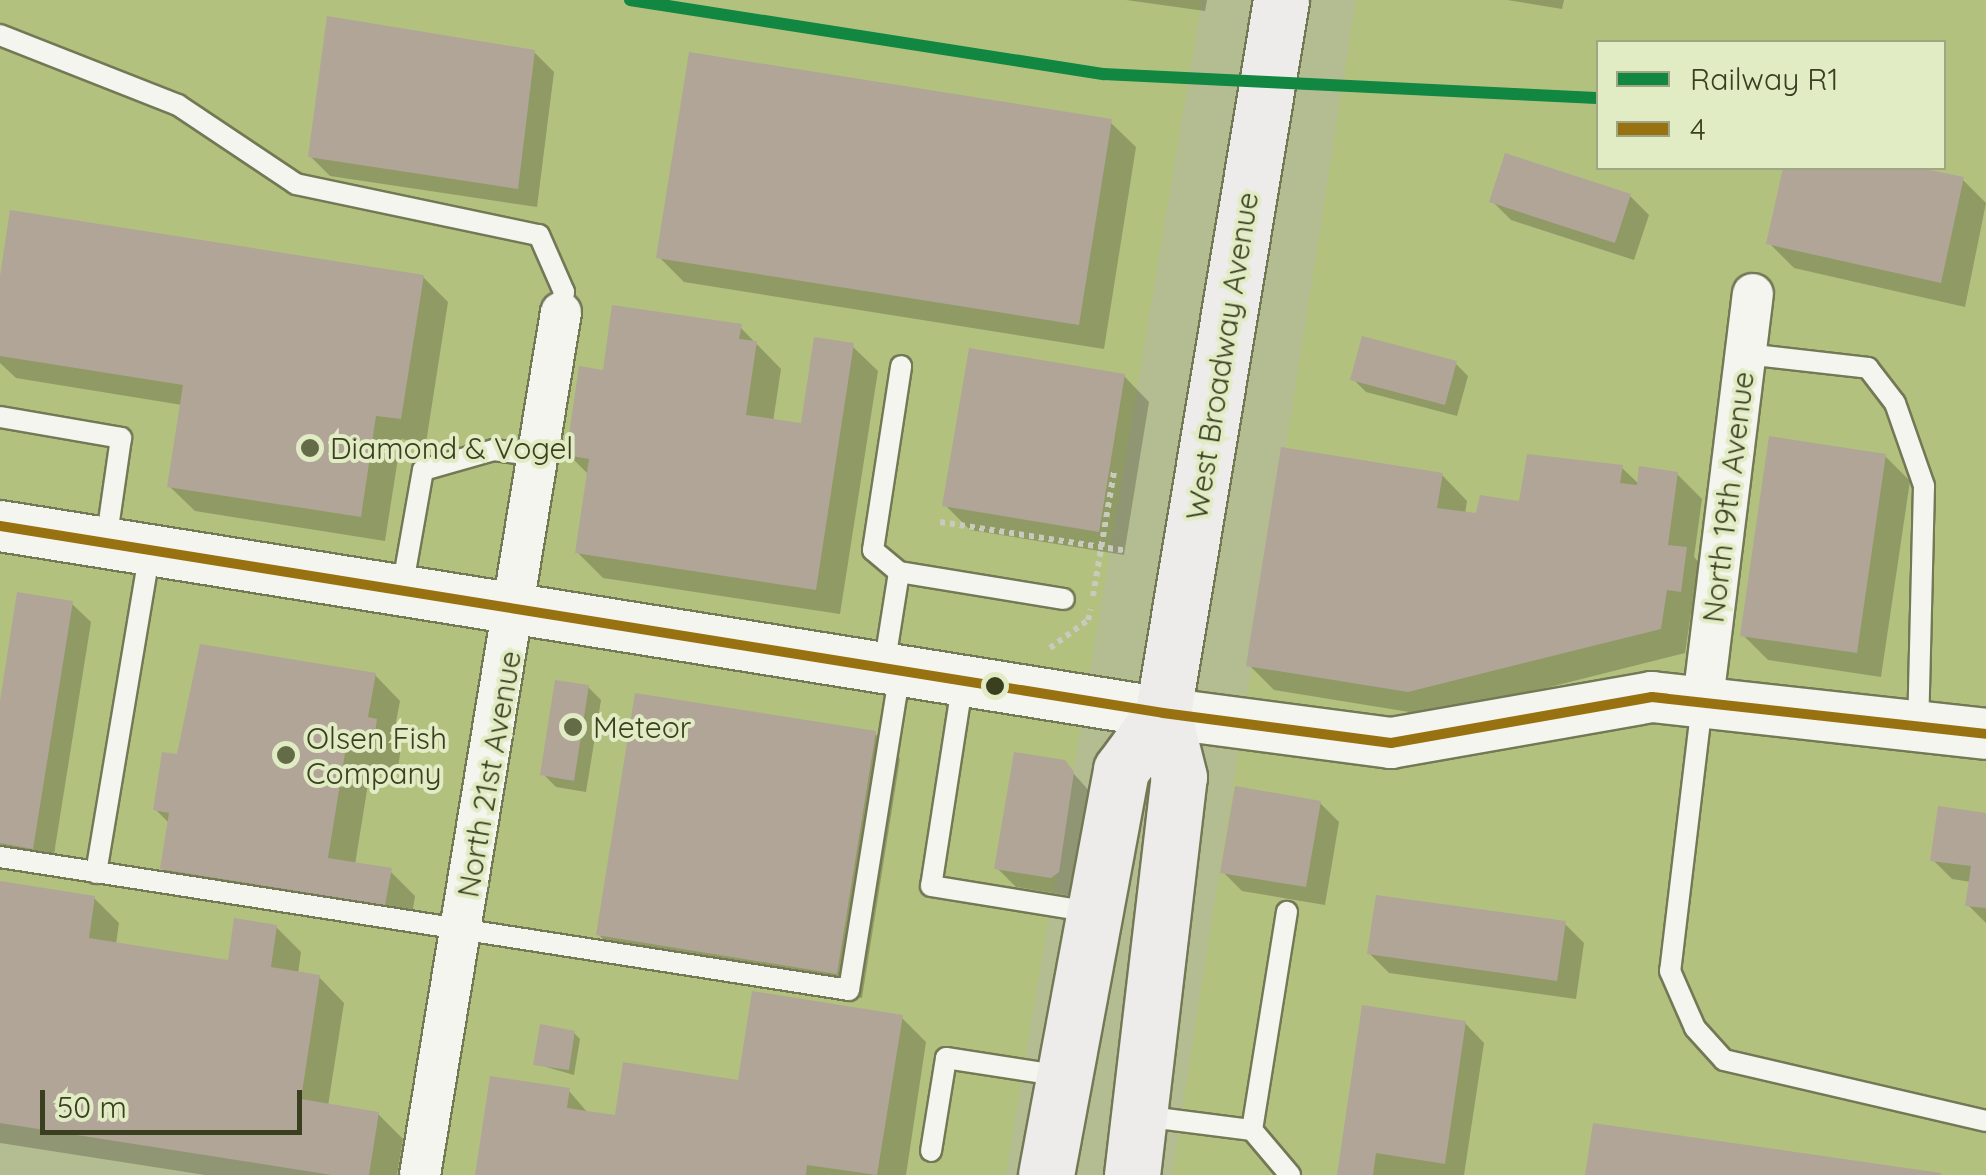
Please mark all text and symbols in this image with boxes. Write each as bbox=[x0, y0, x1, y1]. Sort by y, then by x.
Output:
legend bbox=[1596, 40, 1946, 170]
text: Railway R1 bbox=[1690, 60, 1839, 98]
text: 4 bbox=[1690, 110, 1706, 148]
street label: West Broadway Avenue bbox=[1178, 189, 1266, 523]
street label: North 19th Avenue bbox=[1695, 369, 1761, 625]
place label: Diamond & Vogel bbox=[330, 430, 573, 466]
marker: Diamond & Vogel bbox=[299, 437, 321, 459]
street label: North 21st Avenue bbox=[450, 648, 528, 900]
unlabelled marker bbox=[985, 676, 1005, 696]
place label: Meteor bbox=[593, 709, 691, 745]
marker: Meteor bbox=[562, 716, 584, 738]
place label: Olsen Fish Company bbox=[306, 720, 447, 790]
marker: Olsen Fish Company bbox=[275, 744, 297, 766]
scale bar bbox=[45, 1070, 308, 1132]
text: 50 m bbox=[57, 1088, 127, 1126]

